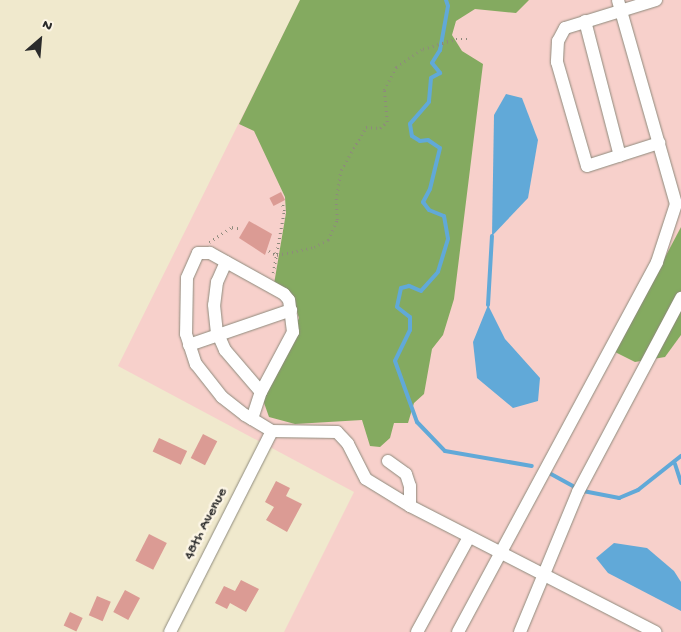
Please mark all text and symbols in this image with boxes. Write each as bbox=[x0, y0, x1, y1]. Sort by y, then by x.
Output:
north arrow bbox=[15, 15, 65, 65]
text: N bbox=[39, 17, 55, 36]
street label: 48th Avenue bbox=[180, 485, 232, 563]

